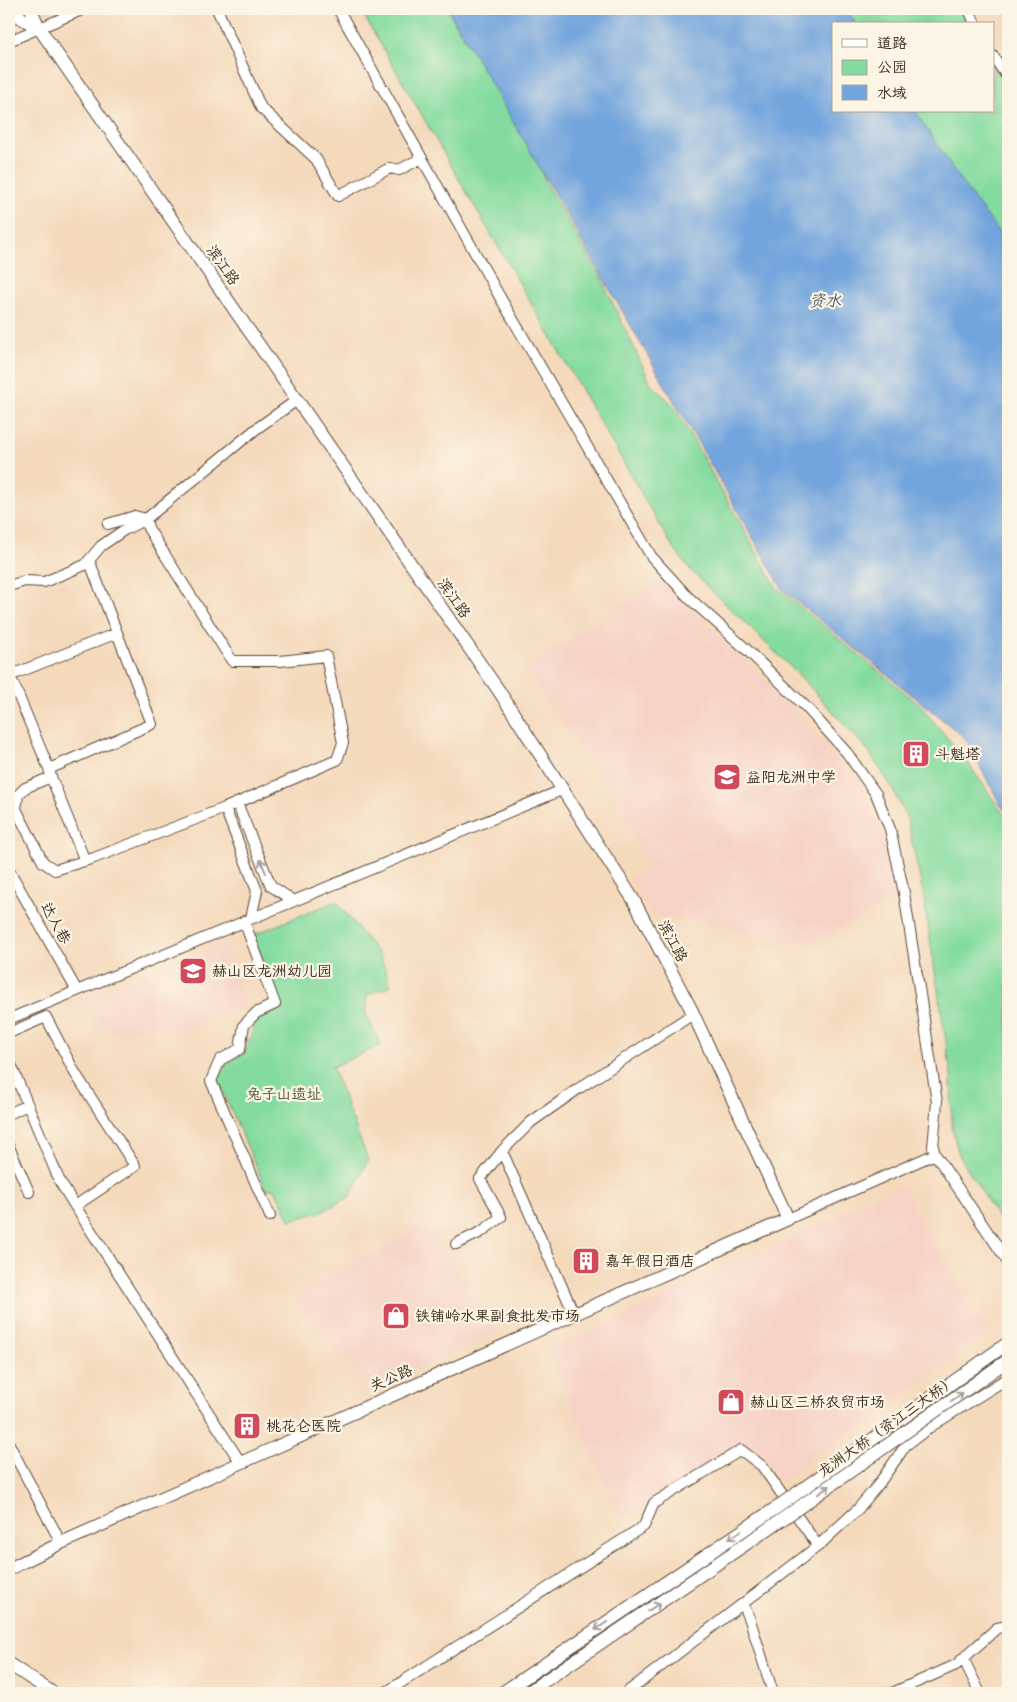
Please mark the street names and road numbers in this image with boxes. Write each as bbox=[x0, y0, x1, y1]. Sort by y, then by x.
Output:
street label: 滨江路 bbox=[202, 241, 243, 289]
street label: 滨江路 bbox=[433, 574, 474, 622]
street label: 达人巷 bbox=[36, 899, 75, 948]
street label: 滨江路 bbox=[654, 917, 692, 966]
street label: 关公路 bbox=[367, 1361, 416, 1396]
street label: 龙洲大桥（资江三大桥） bbox=[814, 1371, 960, 1482]

